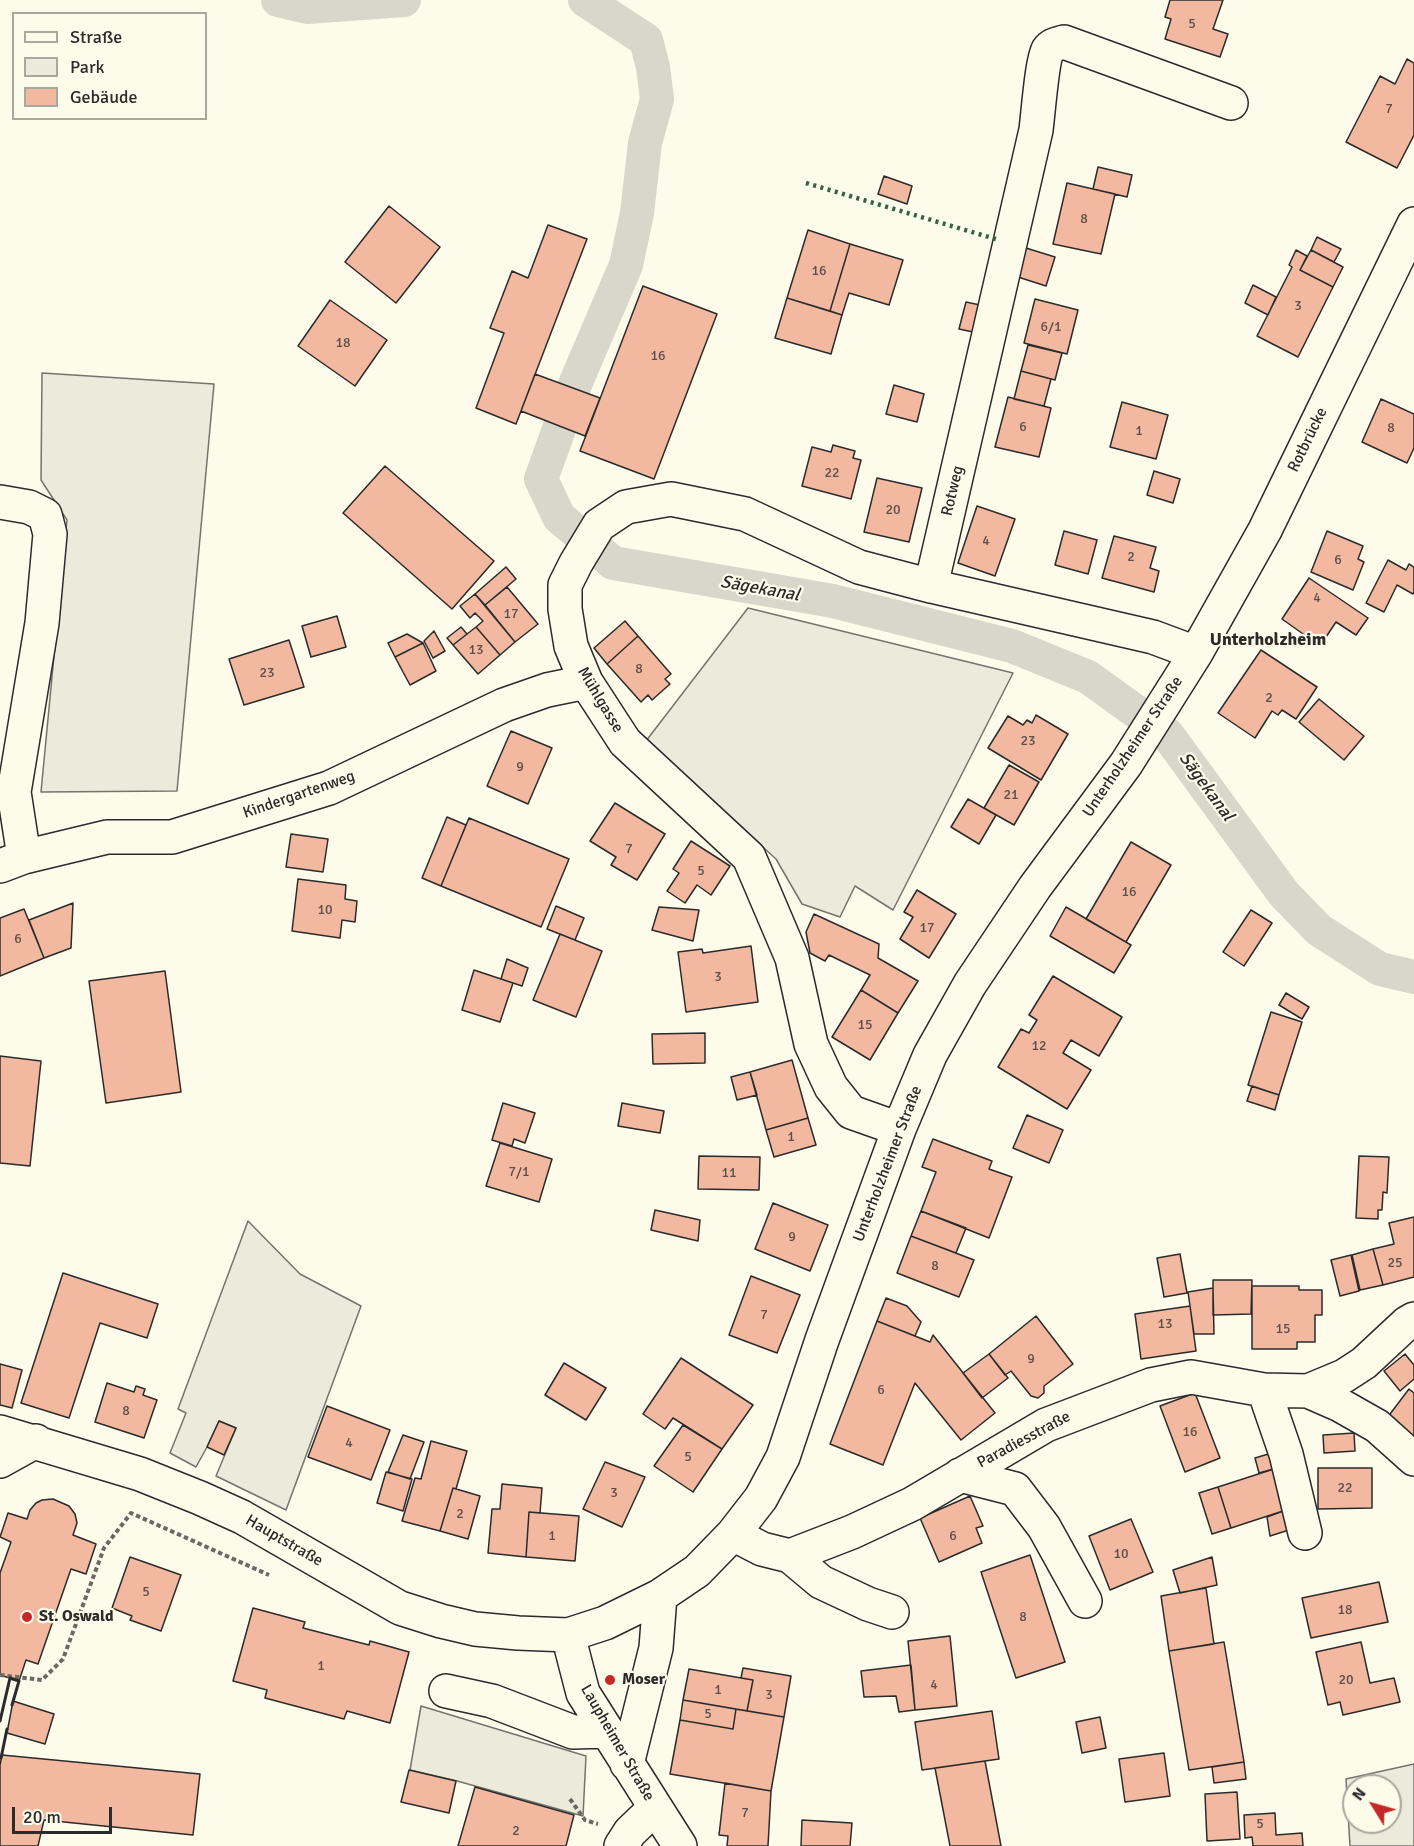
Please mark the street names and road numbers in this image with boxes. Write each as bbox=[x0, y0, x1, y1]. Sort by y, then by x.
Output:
street label: Rotbrücke bbox=[1284, 405, 1332, 475]
street label: Rotweg bbox=[938, 464, 968, 518]
street label: Mühlgasse bbox=[573, 664, 627, 736]
street label: Unterholzheimer Straße bbox=[1079, 673, 1187, 821]
street label: Kindergartenweg bbox=[240, 767, 358, 823]
street label: Unterholzheimer Straße bbox=[849, 1083, 927, 1245]
street label: Paradiesstraße bbox=[974, 1407, 1074, 1473]
street label: Hauptstraße bbox=[242, 1511, 326, 1571]
street label: Laupheimer Straße bbox=[576, 1681, 658, 1805]

